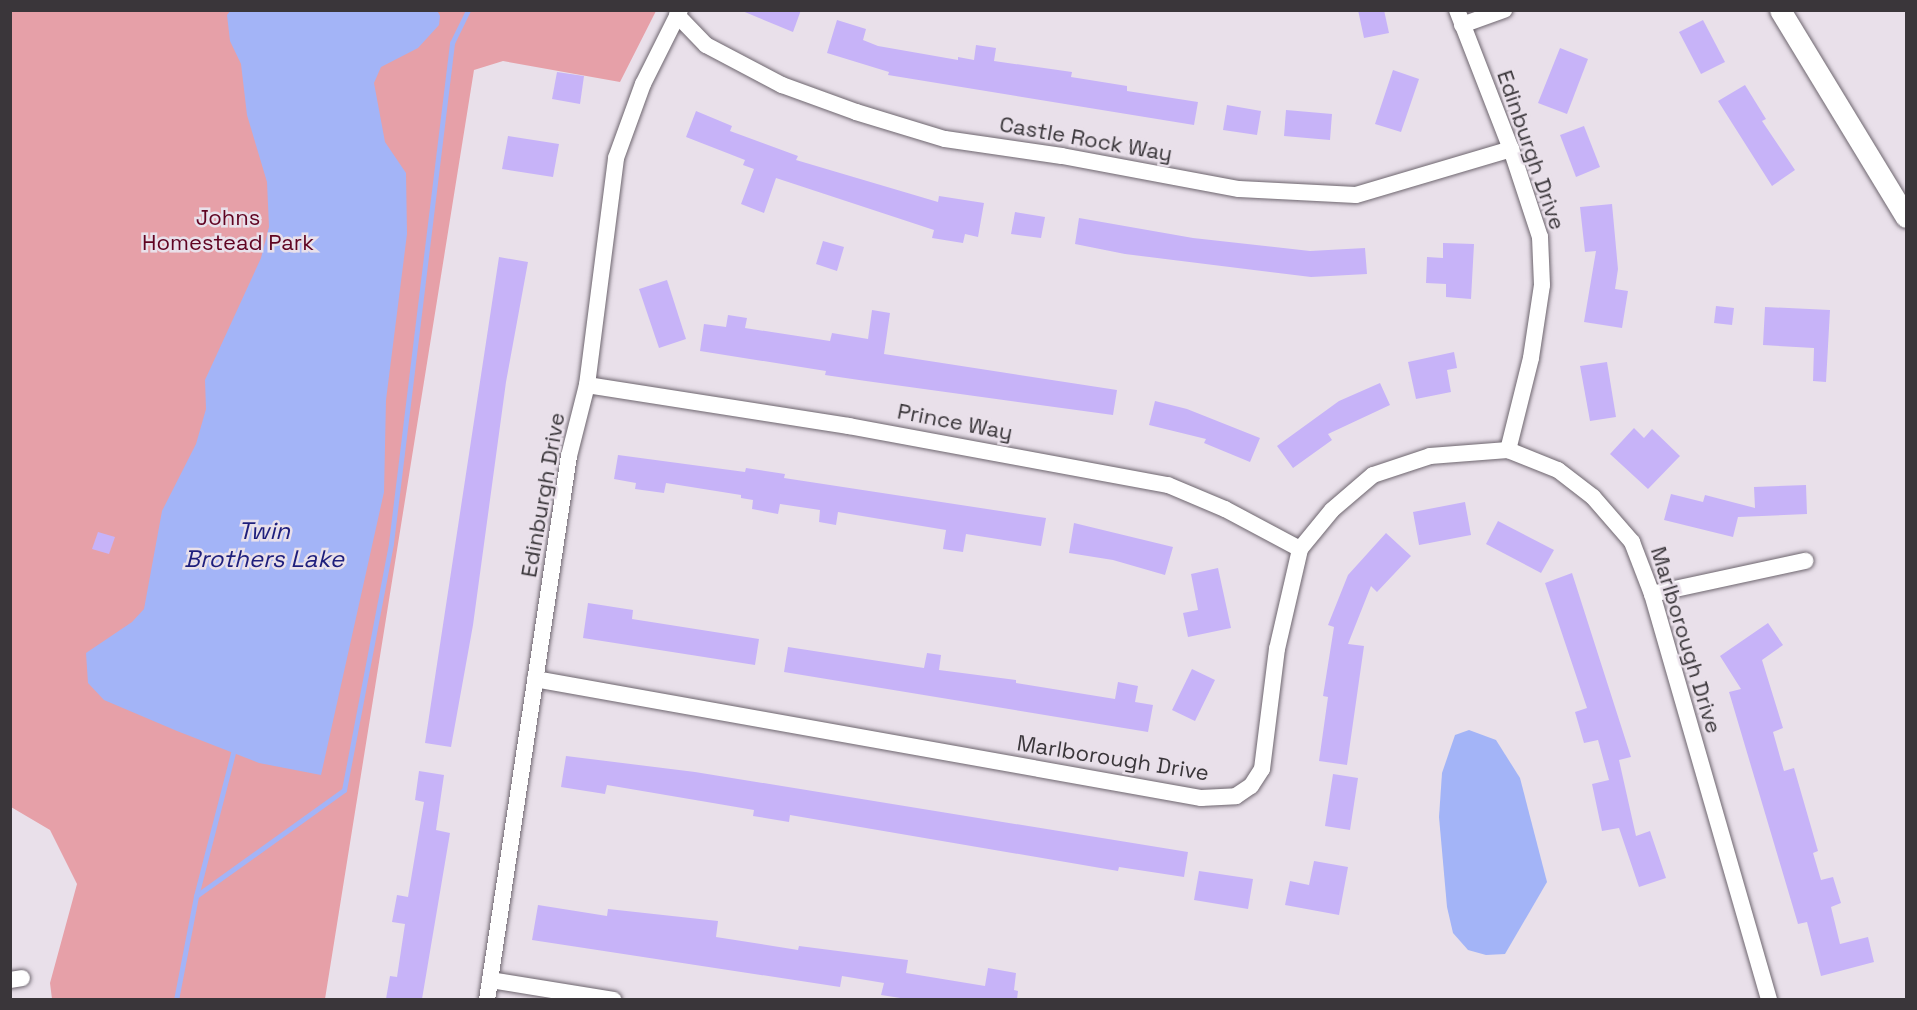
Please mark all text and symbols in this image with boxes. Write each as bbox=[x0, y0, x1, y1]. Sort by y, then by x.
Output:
street label: Edinburgh Drive bbox=[1491, 67, 1571, 233]
street label: Castle Rock Way bbox=[997, 111, 1175, 167]
park label: Johns Homestead Park bbox=[142, 204, 314, 255]
street label: Prince Way bbox=[895, 398, 1015, 446]
street label: Edinburgh Drive bbox=[516, 411, 570, 579]
water label: Twin Brothers Lake bbox=[184, 517, 344, 573]
street label: Marlborough Drive bbox=[1645, 543, 1727, 737]
street label: Marlborough Drive bbox=[1015, 730, 1211, 786]

